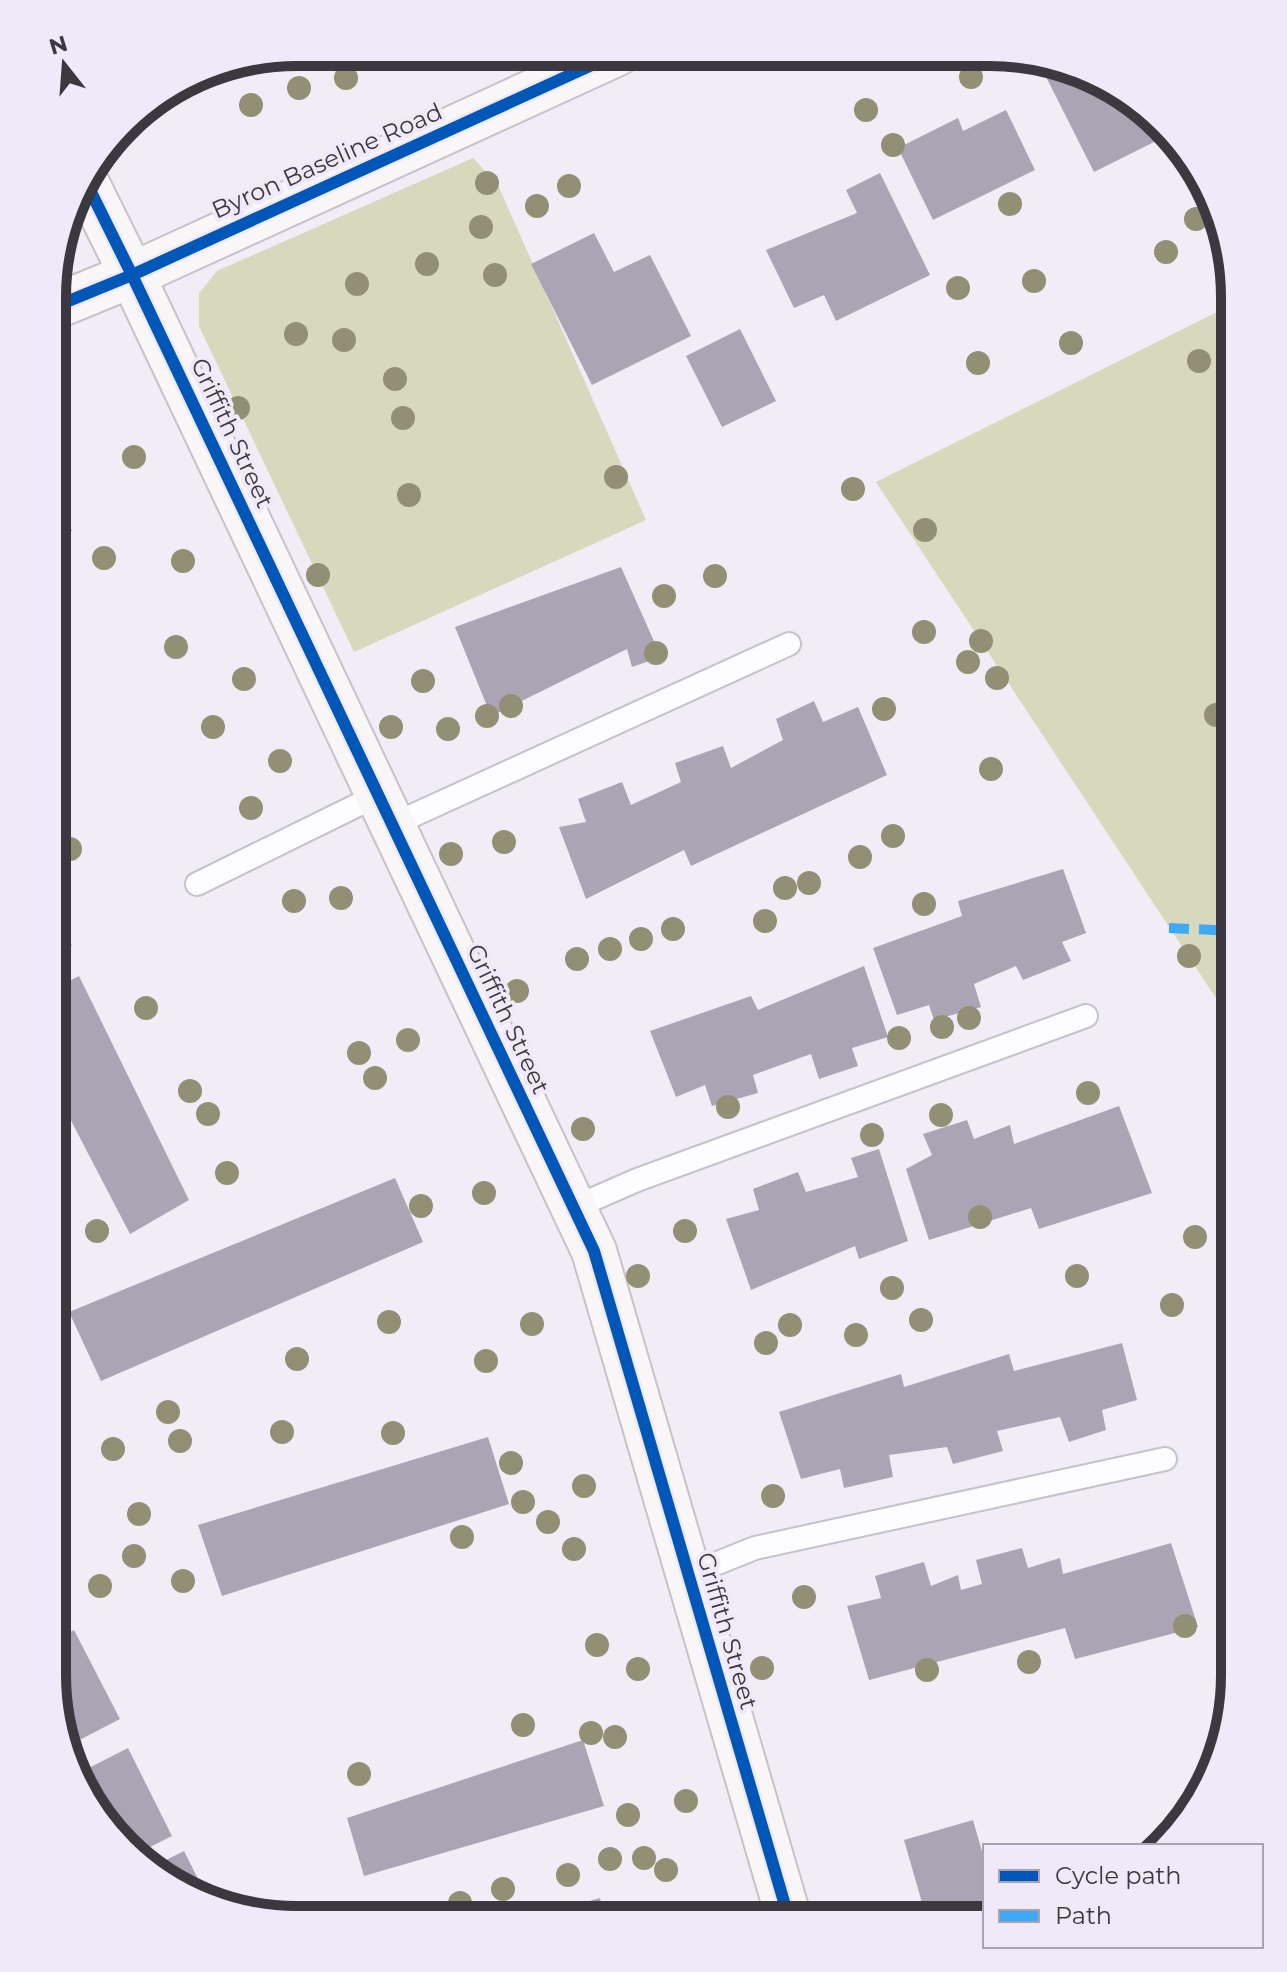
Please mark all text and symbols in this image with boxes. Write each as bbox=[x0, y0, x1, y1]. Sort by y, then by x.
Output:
north arrow bbox=[24, 24, 104, 104]
text: N bbox=[46, 30, 71, 61]
street label: Byron Baseline Road bbox=[207, 97, 446, 224]
street label: Griffith Street bbox=[185, 353, 280, 513]
street label: Griffith Street bbox=[461, 939, 556, 1099]
street label: Griffith Street bbox=[691, 1549, 764, 1713]
legend bbox=[983, 1844, 1263, 1948]
text: Cycle path bbox=[1055, 1861, 1182, 1890]
text: Path bbox=[1055, 1901, 1112, 1930]

